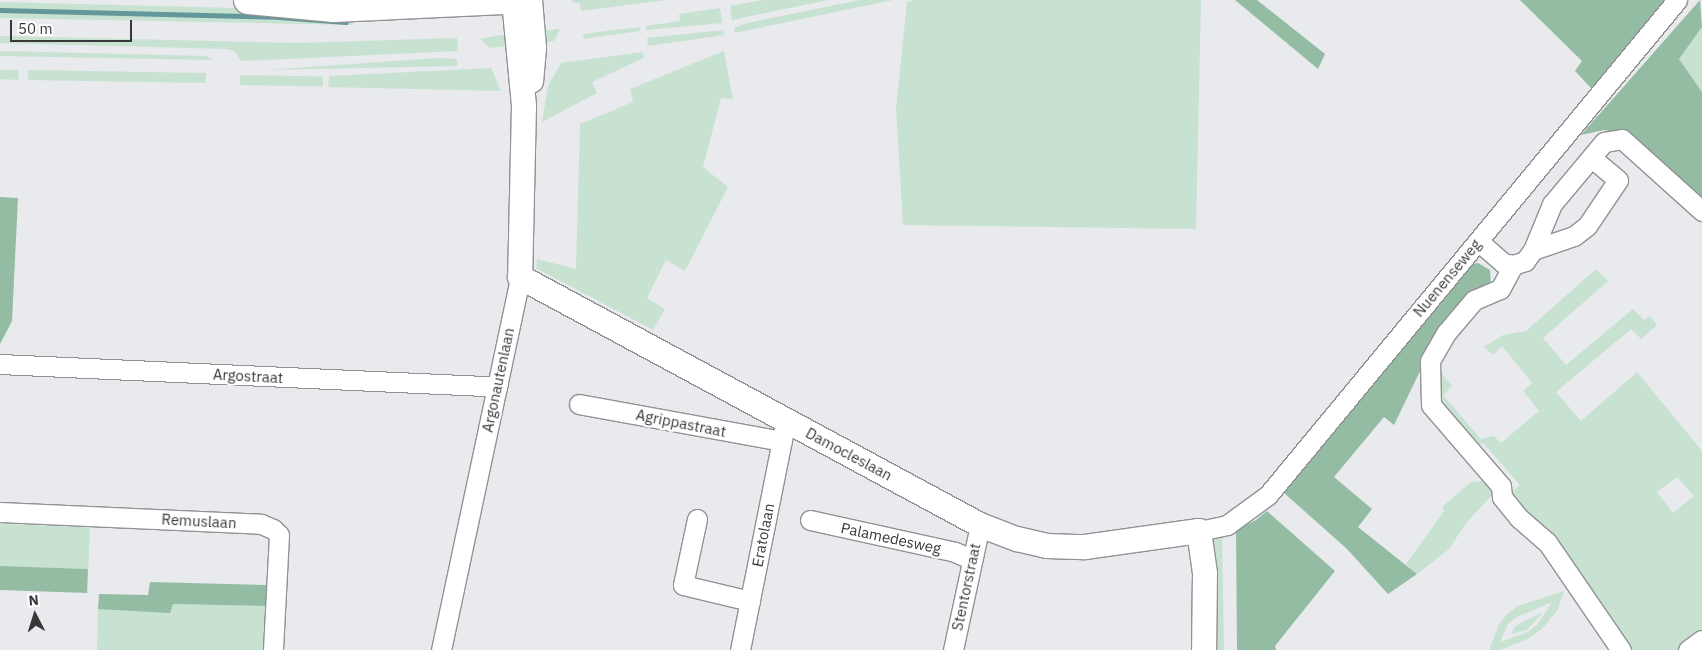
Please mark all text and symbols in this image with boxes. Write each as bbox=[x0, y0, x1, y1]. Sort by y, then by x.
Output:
scale bar bbox=[12, 10, 135, 42]
text: 50 m bbox=[18, 19, 53, 38]
street label: Nuenenseweg bbox=[1409, 236, 1485, 320]
street label: Argonautenlaan bbox=[478, 326, 518, 434]
street label: Argostraat bbox=[212, 365, 284, 387]
street label: Agrippastraat bbox=[634, 405, 728, 441]
street label: Damocleslaan bbox=[803, 424, 895, 484]
street label: Eratolaan bbox=[748, 502, 778, 568]
street label: Remuslaan bbox=[161, 510, 237, 532]
street label: Palamedesweg bbox=[839, 519, 943, 557]
street label: Stentorstraat bbox=[948, 542, 984, 632]
north arrow bbox=[10, 590, 60, 640]
text: N bbox=[28, 591, 40, 609]

